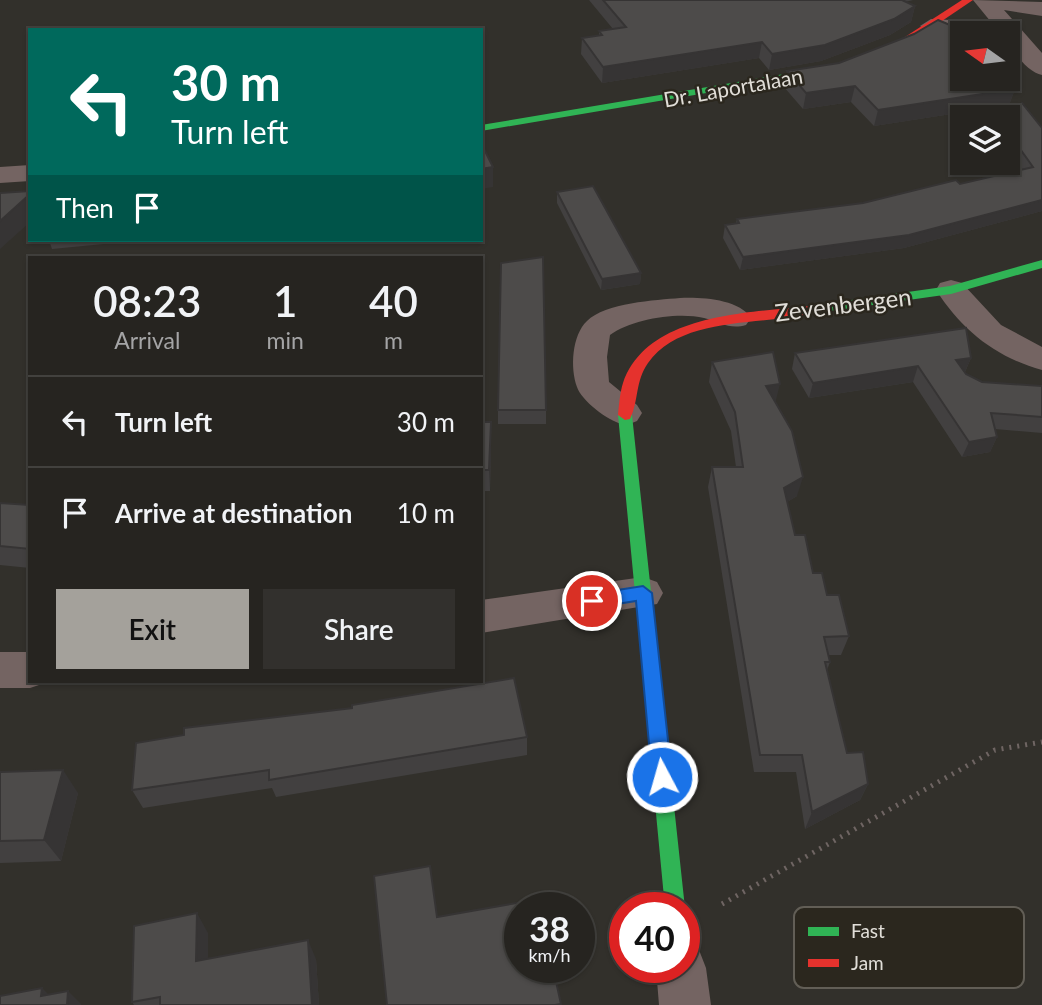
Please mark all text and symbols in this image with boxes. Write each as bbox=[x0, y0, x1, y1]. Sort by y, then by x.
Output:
north arrow bbox=[950, 21, 1020, 91]
map controls bbox=[950, 21, 1020, 175]
text: 30 m bbox=[171, 53, 281, 111]
icon: left bbox=[56, 56, 147, 147]
street label: Dr. Laportalaan bbox=[661, 62, 805, 112]
button: layers bbox=[950, 105, 1020, 175]
text: Turn left bbox=[171, 112, 288, 151]
icon: arrive bbox=[128, 189, 166, 227]
text: Then bbox=[56, 192, 114, 224]
text: 08:23 bbox=[93, 276, 201, 326]
text: 1 bbox=[273, 276, 297, 326]
text: 40 bbox=[369, 276, 418, 326]
street label: Zevenbergen bbox=[773, 281, 913, 327]
text: Arrival bbox=[114, 326, 180, 354]
text: min bbox=[267, 326, 304, 354]
text: m bbox=[384, 326, 403, 354]
icon: left bbox=[56, 403, 94, 441]
text: Turn left bbox=[115, 406, 212, 438]
text: 30 m bbox=[397, 406, 455, 438]
icon: arrive bbox=[56, 494, 94, 532]
text: Arrive at destination bbox=[115, 497, 352, 529]
text: 10 m bbox=[397, 497, 455, 529]
pin bbox=[562, 571, 622, 631]
icon: arrive bbox=[573, 582, 611, 620]
button: Exit bbox=[56, 589, 249, 669]
button: Share bbox=[263, 589, 455, 669]
position arrow bbox=[625, 740, 699, 814]
speed limit sign: 40 bbox=[609, 892, 700, 983]
text: 38 bbox=[529, 907, 570, 949]
legend bbox=[794, 907, 1024, 988]
text: Fast bbox=[851, 919, 885, 942]
text: km/h bbox=[528, 944, 571, 966]
text: Jam bbox=[851, 951, 884, 974]

